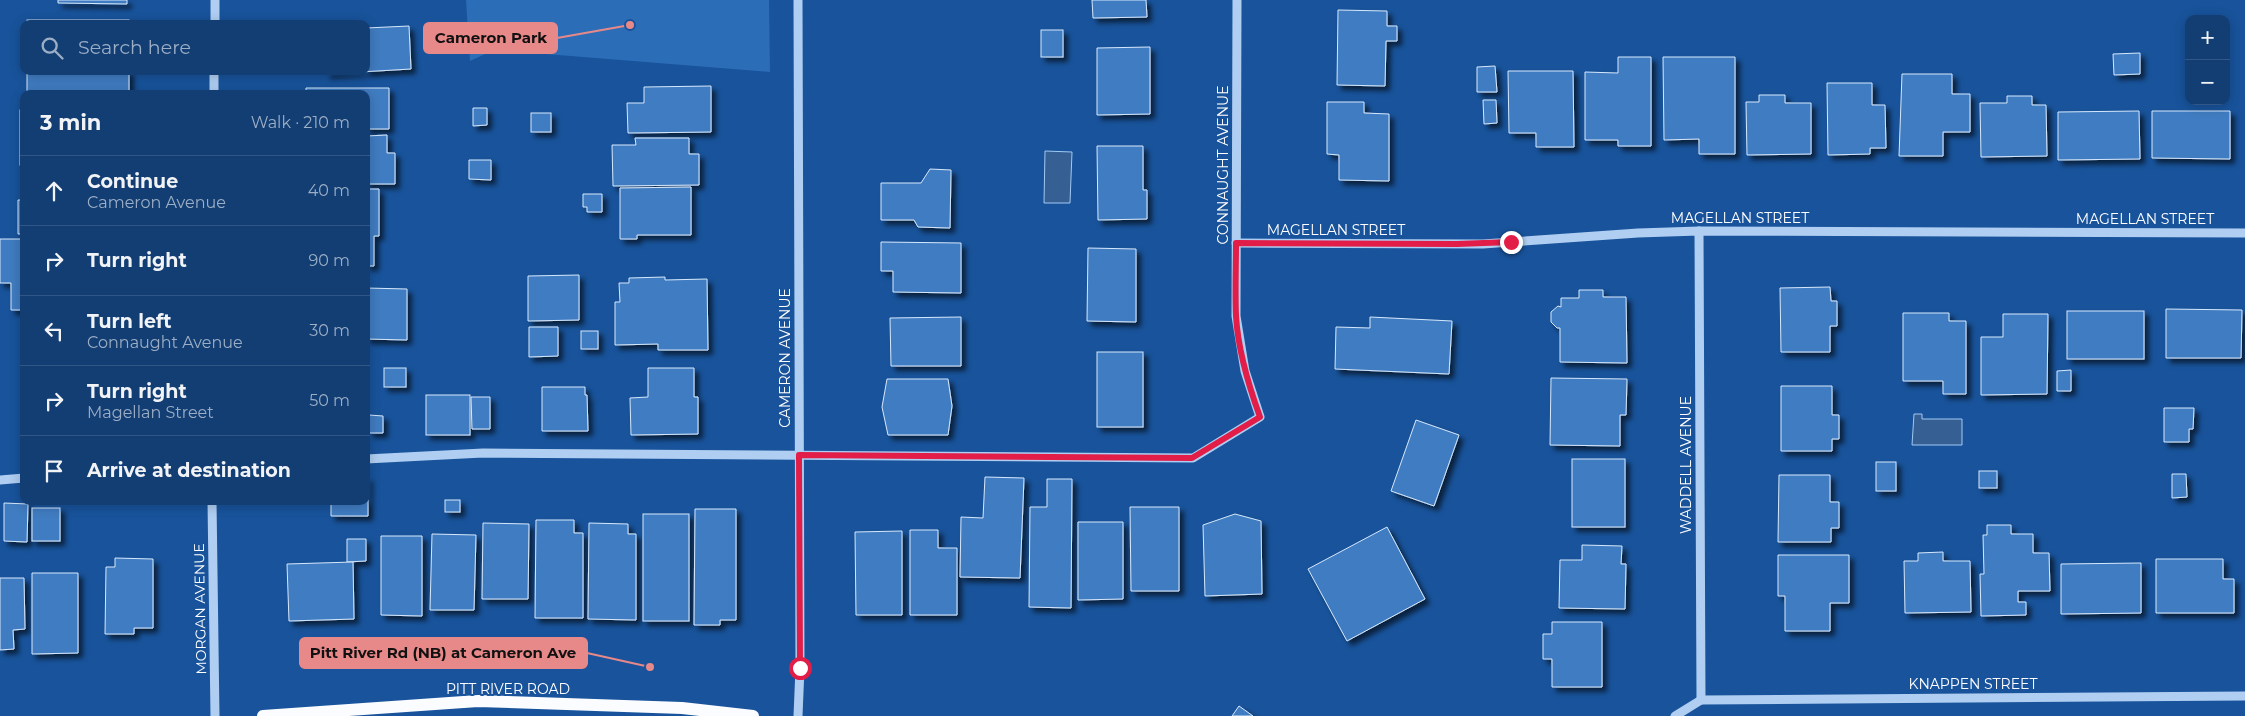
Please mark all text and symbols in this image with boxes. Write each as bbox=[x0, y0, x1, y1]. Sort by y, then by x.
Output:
map controls bbox=[2185, 15, 2230, 105]
button: + bbox=[2185, 15, 2230, 60]
search box bbox=[20, 20, 370, 75]
callout: Cameron Park bbox=[424, 23, 557, 53]
text: Cameron Park bbox=[435, 28, 547, 47]
icon: search bbox=[38, 34, 66, 62]
text: Search here bbox=[78, 36, 191, 59]
button: − bbox=[2185, 60, 2230, 105]
street label: CONNAUGHT AVENUE bbox=[1214, 85, 1232, 245]
text: 3 min bbox=[40, 110, 101, 135]
text: Walk · 210 m bbox=[251, 113, 350, 132]
text: Continue bbox=[87, 170, 178, 193]
icon: ahead bbox=[40, 177, 68, 205]
text: 40 m bbox=[308, 181, 350, 200]
text: Cameron Avenue bbox=[87, 193, 226, 212]
street label: MAGELLAN STREET bbox=[1671, 209, 1809, 227]
street label: MAGELLAN STREET bbox=[2076, 210, 2214, 228]
street label: MAGELLAN STREET bbox=[1267, 221, 1405, 239]
route end bbox=[1500, 231, 1523, 254]
icon: right bbox=[40, 247, 68, 275]
text: Turn right bbox=[87, 249, 187, 272]
text: 90 m bbox=[308, 251, 350, 270]
street label: CAMERON AVENUE bbox=[776, 288, 794, 428]
text: Turn left bbox=[87, 310, 172, 333]
icon: left bbox=[40, 317, 68, 345]
text: 30 m bbox=[309, 321, 350, 340]
text: Connaught Avenue bbox=[87, 333, 243, 352]
text: Turn right bbox=[87, 380, 187, 403]
icon: right bbox=[40, 387, 68, 415]
text: 50 m bbox=[309, 391, 350, 410]
street label: WADDELL AVENUE bbox=[1677, 396, 1695, 534]
text: Magellan Street bbox=[87, 403, 214, 422]
icon: arrive bbox=[40, 457, 68, 485]
text: Arrive at destination bbox=[87, 459, 291, 482]
street label: MORGAN AVENUE bbox=[190, 543, 210, 675]
callout: Pitt River Rd (NB) at Cameron Ave bbox=[300, 638, 587, 668]
text: Pitt River Rd (NB) at Cameron Ave bbox=[310, 643, 576, 662]
route start bbox=[789, 657, 812, 680]
street label: KNAPPEN STREET bbox=[1908, 675, 2038, 693]
street label: PITT RIVER ROAD bbox=[446, 680, 570, 698]

